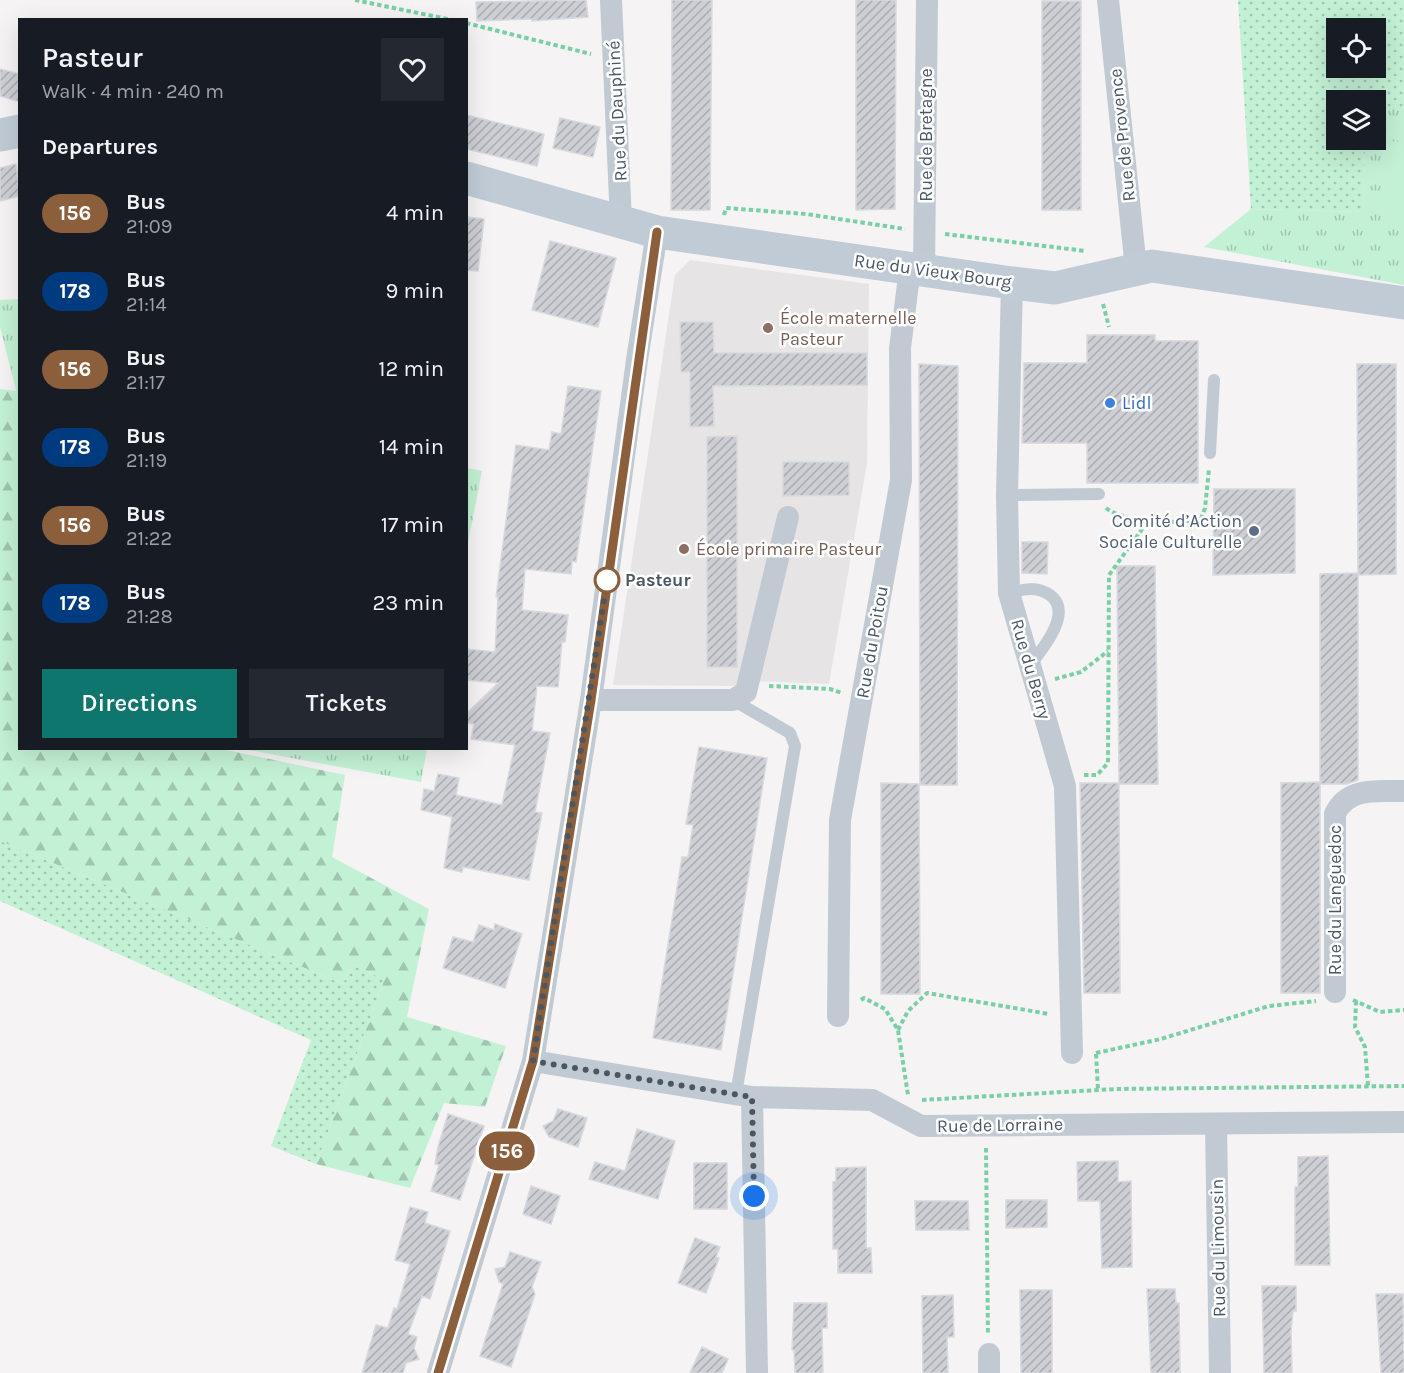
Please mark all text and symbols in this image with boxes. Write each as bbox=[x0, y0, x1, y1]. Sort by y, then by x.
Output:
map controls bbox=[1326, 18, 1386, 150]
button: locate bbox=[1326, 18, 1386, 78]
button: heart bbox=[381, 38, 444, 101]
street label: Rue du Dauphiné bbox=[602, 40, 632, 182]
text: Pasteur bbox=[42, 41, 143, 74]
street label: Rue de Provence bbox=[1104, 67, 1140, 203]
street label: Rue de Bretagne bbox=[915, 68, 937, 202]
text: Walk · 4 min · 240 m bbox=[42, 80, 224, 103]
button: layers bbox=[1326, 90, 1386, 150]
text: Departures bbox=[42, 134, 158, 160]
text: Bus bbox=[126, 189, 166, 215]
text: 4 min bbox=[386, 200, 444, 226]
text: 156 bbox=[59, 201, 91, 225]
text: 21:09 bbox=[126, 215, 172, 238]
street label: Rue du Vieux Bourg bbox=[853, 249, 1013, 293]
text: Bus bbox=[126, 267, 166, 293]
text: 9 min bbox=[386, 278, 444, 304]
text: 178 bbox=[59, 279, 91, 303]
text: 21:14 bbox=[126, 293, 167, 316]
place label: École maternelle Pasteur bbox=[780, 306, 917, 350]
marker: École maternelle Pasteur bbox=[761, 321, 775, 335]
text: Bus bbox=[126, 345, 166, 371]
text: 12 min bbox=[378, 356, 444, 382]
text: 156 bbox=[59, 357, 91, 381]
text: 21:17 bbox=[126, 371, 165, 394]
place label: Lidl bbox=[1122, 392, 1151, 414]
marker: Lidl bbox=[1103, 396, 1117, 410]
text: Bus bbox=[126, 423, 166, 449]
text: 14 min bbox=[379, 434, 444, 460]
text: 178 bbox=[59, 435, 91, 459]
text: 21:19 bbox=[126, 449, 167, 472]
text: Bus bbox=[126, 501, 166, 527]
place label: Comité d’Action Sociale Culturelle bbox=[1098, 510, 1242, 553]
text: 17 min bbox=[381, 512, 444, 538]
text: 156 bbox=[59, 513, 91, 537]
marker: Comité d’Action Sociale Culturelle bbox=[1247, 524, 1261, 538]
text: 21:22 bbox=[126, 527, 172, 550]
place label: École primaire Pasteur bbox=[696, 537, 882, 560]
marker: École primaire Pasteur bbox=[677, 542, 691, 556]
marker: Pasteur bbox=[594, 567, 620, 593]
place label: Pasteur bbox=[625, 569, 690, 591]
text: Bus bbox=[126, 579, 166, 605]
street label: Rue du Poitou bbox=[851, 584, 893, 700]
text: 23 min bbox=[373, 590, 444, 616]
text: 178 bbox=[59, 591, 91, 615]
text: 21:28 bbox=[126, 605, 173, 628]
street label: Rue du Berry bbox=[1006, 616, 1056, 722]
button: Directions bbox=[42, 669, 237, 738]
button: Tickets bbox=[249, 669, 444, 738]
street label: Rue du Languedoc bbox=[1324, 825, 1346, 975]
street label: Rue de Lorraine bbox=[937, 1113, 1063, 1137]
line badge: 156 bbox=[472, 1132, 542, 1170]
text: 156 bbox=[491, 1139, 523, 1163]
street label: Rue du Limousin bbox=[1206, 1179, 1230, 1317]
your location bbox=[739, 1181, 769, 1211]

